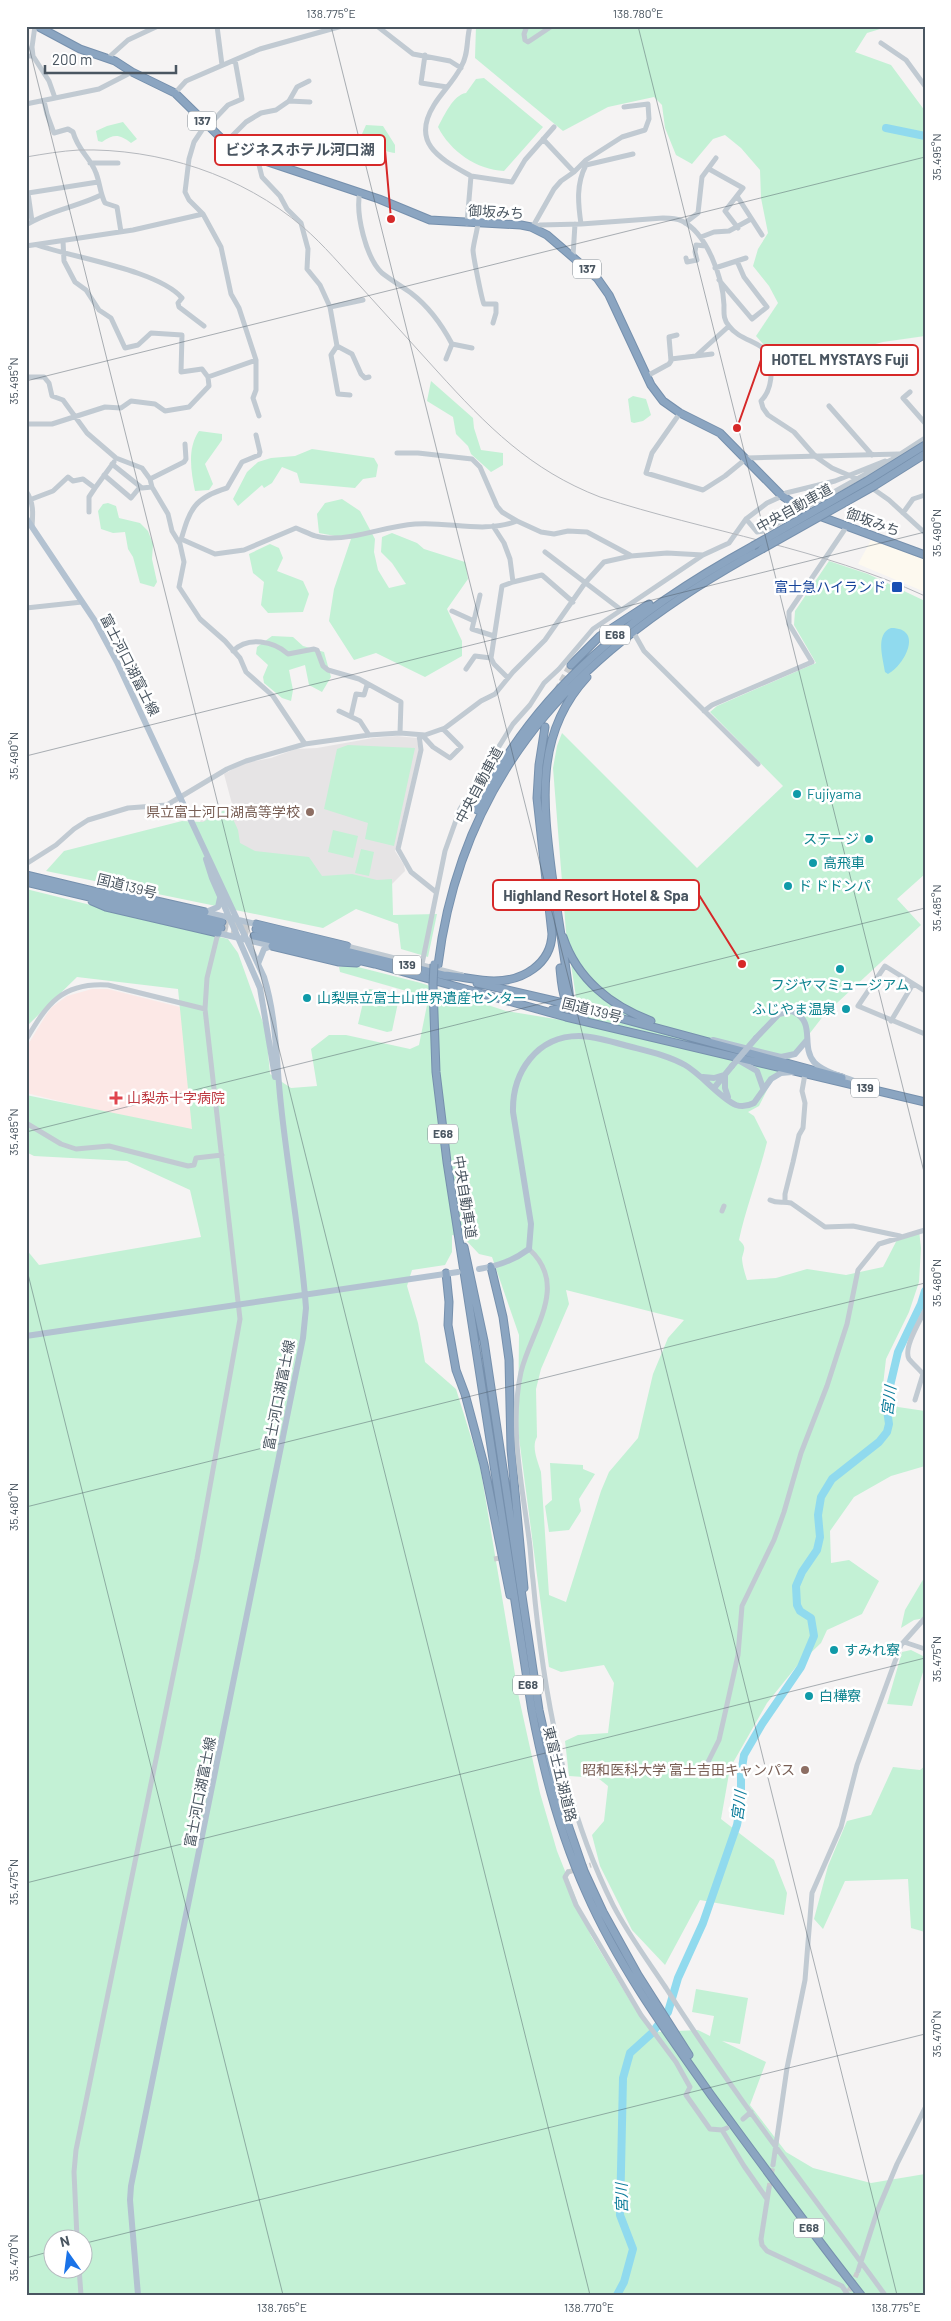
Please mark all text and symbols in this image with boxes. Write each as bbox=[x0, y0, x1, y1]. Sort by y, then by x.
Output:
text: 138.775°E bbox=[306, 6, 356, 20]
text: 138.780°E bbox=[613, 6, 663, 20]
scale bar bbox=[45, 42, 176, 74]
text: 200 m bbox=[52, 50, 92, 68]
road number: 137 bbox=[188, 112, 216, 130]
text: 35.495°N bbox=[929, 133, 943, 181]
callout: ビジネスホテル河口湖 bbox=[215, 135, 385, 165]
text: ビジネスホテル河口湖 bbox=[225, 140, 375, 158]
street label: 御坂みち bbox=[468, 202, 524, 221]
road number: 137 bbox=[573, 260, 601, 278]
callout: HOTEL MYSTAYS Fuji bbox=[761, 345, 918, 375]
text: HOTEL MYSTAYS Fuji bbox=[771, 350, 909, 368]
text: 35.495°N bbox=[6, 357, 20, 405]
street label: 中央自動車道 bbox=[753, 480, 835, 535]
street label: 御坂みち bbox=[844, 504, 902, 539]
text: 35.490°N bbox=[929, 509, 943, 557]
place label: 富士急ハイランド bbox=[774, 578, 886, 595]
marker: 富士急ハイランド bbox=[890, 580, 904, 594]
street label: 富士河口湖富士線 bbox=[97, 611, 163, 719]
road number: E68 bbox=[600, 626, 630, 644]
text: 35.490°N bbox=[6, 732, 20, 780]
street label: 中央自動車道 bbox=[451, 744, 506, 826]
place label: Fujiyama bbox=[807, 785, 861, 802]
marker: Fujiyama bbox=[791, 788, 803, 800]
place label: 県立富士河口湖高等学校 bbox=[146, 803, 300, 820]
marker: 県立富士河口湖高等学校 bbox=[304, 806, 316, 818]
place label: ステージ bbox=[803, 830, 859, 847]
marker: ステージ bbox=[863, 833, 875, 845]
place label: 高飛車 bbox=[823, 854, 865, 871]
marker: 高飛車 bbox=[807, 857, 819, 869]
street label: 国道139号 bbox=[95, 870, 159, 901]
place label: ド ドドンパ bbox=[798, 877, 871, 894]
callout: Highland Resort Hotel & Spa bbox=[493, 880, 699, 910]
marker: ド ドドンパ bbox=[782, 880, 794, 892]
text: 35.485°N bbox=[929, 884, 943, 932]
text: Highland Resort Hotel & Spa bbox=[503, 886, 689, 904]
road number: 139 bbox=[393, 956, 421, 974]
marker: フジヤマミュージアム bbox=[834, 963, 846, 975]
place label: フジヤマミュージアム bbox=[771, 976, 909, 993]
place label: 山梨県立富士山世界遺産センター bbox=[317, 989, 527, 1006]
marker: 山梨県立富士山世界遺産センター bbox=[301, 992, 313, 1004]
street label: 国道139号 bbox=[560, 994, 624, 1025]
place label: ふじやま温泉 bbox=[752, 1000, 836, 1017]
marker: ふじやま温泉 bbox=[840, 1003, 852, 1015]
road number: 139 bbox=[851, 1078, 879, 1098]
place label: 山梨赤十字病院 bbox=[127, 1089, 225, 1106]
marker: 山梨赤十字病院 bbox=[109, 1091, 123, 1105]
text: 35.485°N bbox=[6, 1108, 20, 1156]
road number: E68 bbox=[428, 1124, 458, 1144]
street label: 中央自動車道 bbox=[451, 1154, 480, 1240]
text: 35.480°N bbox=[929, 1259, 943, 1307]
street label: 富士河口湖富士線 bbox=[259, 1338, 298, 1451]
water label: 宮川 bbox=[877, 1383, 899, 1417]
text: 35.480°N bbox=[6, 1483, 20, 1531]
text: 35.475°N bbox=[929, 1636, 943, 1682]
place label: すみれ寮 bbox=[844, 1641, 900, 1658]
marker: すみれ寮 bbox=[828, 1644, 840, 1656]
road number: E68 bbox=[513, 1676, 543, 1694]
place label: 白樺寮 bbox=[819, 1687, 861, 1704]
marker: 白樺寮 bbox=[803, 1690, 815, 1702]
street label: 東富士五湖道路 bbox=[540, 1724, 581, 1823]
street label: 富士河口湖富士線 bbox=[180, 1735, 219, 1848]
place label: 昭和医科大学 富士吉田キャンパス bbox=[582, 1761, 795, 1778]
marker: 昭和医科大学 富士吉田キャンパス bbox=[799, 1764, 811, 1776]
water label: 宮川 bbox=[727, 1788, 749, 1822]
text: 35.475°N bbox=[6, 1859, 20, 1905]
text: 35.470°N bbox=[929, 2010, 943, 2058]
water label: 宮川 bbox=[612, 2181, 630, 2213]
road number: E68 bbox=[794, 2218, 824, 2238]
north arrow bbox=[42, 2228, 92, 2278]
text: N bbox=[58, 2232, 71, 2250]
text: 35.470°N bbox=[6, 2234, 20, 2282]
text: 138.765°E bbox=[257, 2300, 307, 2314]
text: 138.770°E bbox=[564, 2300, 614, 2314]
text: 138.775°E bbox=[871, 2300, 921, 2314]

